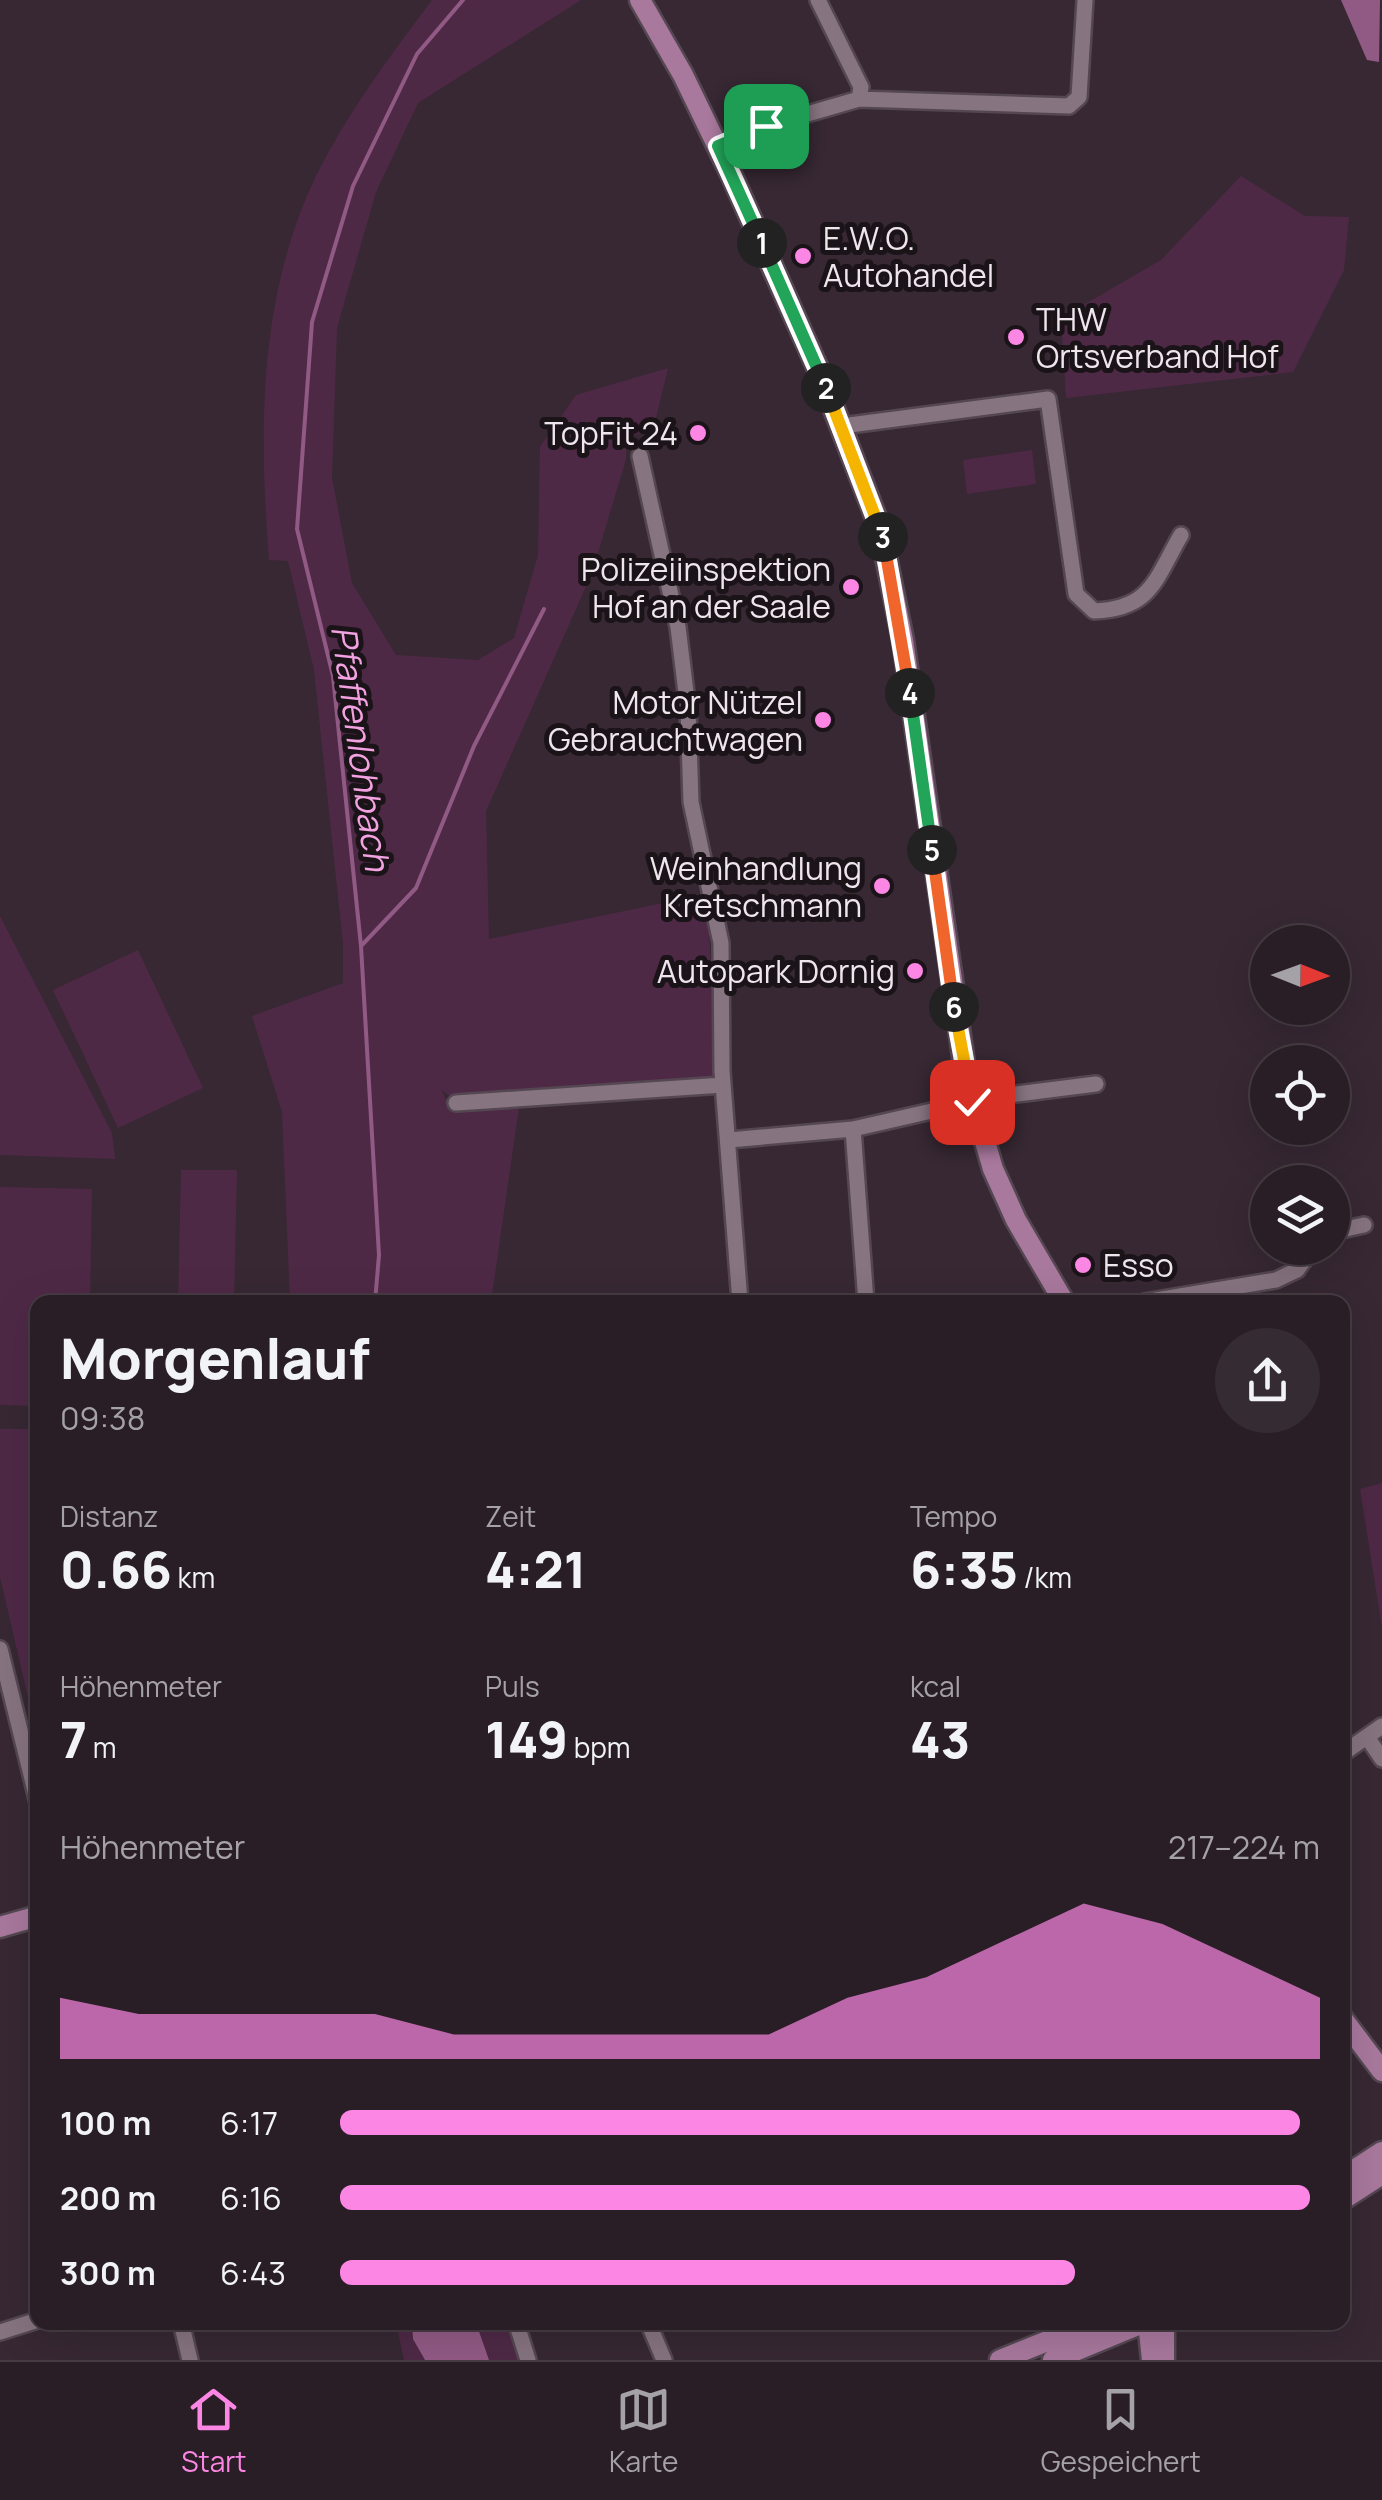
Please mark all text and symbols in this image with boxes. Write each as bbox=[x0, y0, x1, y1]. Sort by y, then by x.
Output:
pin bbox=[724, 84, 809, 169]
icon: arrive bbox=[739, 99, 794, 154]
place label: E.W.O. Autohandel bbox=[823, 216, 994, 297]
pin: 1 bbox=[737, 218, 787, 268]
text: 1 bbox=[756, 224, 768, 262]
marker: E.W.O. Autohandel bbox=[792, 245, 814, 267]
place label: THW Ortsverband Hof bbox=[1036, 297, 1279, 378]
marker: THW Ortsverband Hof bbox=[1005, 326, 1027, 348]
pin: 2 bbox=[801, 363, 851, 413]
text: 2 bbox=[818, 369, 834, 407]
place label: TopFit 24 bbox=[544, 411, 678, 455]
marker: TopFit 24 bbox=[687, 422, 709, 444]
pin: 3 bbox=[858, 512, 908, 562]
text: 3 bbox=[875, 518, 891, 556]
place label: Polizeiinspektion Hof an der Saale bbox=[581, 547, 831, 628]
marker: Polizeiinspektion Hof an der Saale bbox=[840, 576, 862, 598]
water label: Pfaffenlohbach bbox=[320, 622, 402, 875]
pin: 4 bbox=[885, 668, 935, 718]
text: 4 bbox=[901, 674, 919, 712]
place label: Motor Nützel Gebrauchtwagen bbox=[548, 680, 803, 761]
marker: Motor Nützel Gebrauchtwagen bbox=[812, 709, 834, 731]
pin: 5 bbox=[907, 825, 957, 875]
text: 5 bbox=[924, 831, 940, 869]
place label: Weinhandlung Kretschmann bbox=[650, 846, 862, 927]
marker: Weinhandlung Kretschmann bbox=[871, 875, 893, 897]
north arrow bbox=[1250, 925, 1350, 1025]
map controls bbox=[1250, 925, 1350, 1265]
place label: Autopark Dornig bbox=[657, 949, 895, 993]
marker: Autopark Dornig bbox=[904, 960, 926, 982]
pin: 6 bbox=[929, 982, 979, 1032]
text: 6 bbox=[945, 988, 963, 1026]
button: locate bbox=[1250, 1045, 1350, 1145]
pin bbox=[930, 1060, 1015, 1145]
icon: check bbox=[945, 1075, 1000, 1130]
button: layers bbox=[1250, 1165, 1350, 1265]
place label: Esso bbox=[1103, 1243, 1174, 1287]
marker: Esso bbox=[1072, 1254, 1094, 1276]
text: Morgenlauf bbox=[60, 1320, 370, 1396]
button: share bbox=[1215, 1328, 1320, 1433]
text: 09:38 bbox=[60, 1396, 145, 1440]
text: Distanz bbox=[60, 1497, 158, 1535]
text: Zeit bbox=[485, 1497, 536, 1535]
text: Tempo bbox=[910, 1497, 997, 1535]
text: 0.66 bbox=[60, 1535, 172, 1603]
text: 4:21 bbox=[485, 1535, 587, 1603]
text: 6:35 bbox=[910, 1535, 1018, 1603]
text: km bbox=[172, 1558, 215, 1596]
text: /km bbox=[1018, 1558, 1072, 1596]
text: Höhenmeter bbox=[60, 1667, 222, 1705]
text: Puls bbox=[485, 1667, 540, 1705]
text: kcal bbox=[910, 1667, 961, 1705]
text: 7 bbox=[60, 1705, 87, 1773]
text: 149 bbox=[485, 1705, 568, 1773]
text: 43 bbox=[910, 1705, 970, 1773]
text: m bbox=[87, 1728, 117, 1766]
text: bpm bbox=[568, 1728, 631, 1766]
text: Höhenmeter bbox=[60, 1825, 245, 1869]
text: 217–224 m bbox=[1168, 1825, 1320, 1869]
text: 100 m bbox=[60, 2101, 151, 2145]
text: 6:17 bbox=[220, 2101, 278, 2145]
text: 200 m bbox=[60, 2176, 156, 2220]
text: 6:16 bbox=[220, 2176, 282, 2220]
text: 300 m bbox=[60, 2251, 156, 2295]
text: 6:43 bbox=[220, 2251, 286, 2295]
tab: Start bbox=[181, 2382, 247, 2480]
tab: Karte bbox=[609, 2382, 678, 2480]
tab: Gespeichert bbox=[1041, 2382, 1201, 2480]

